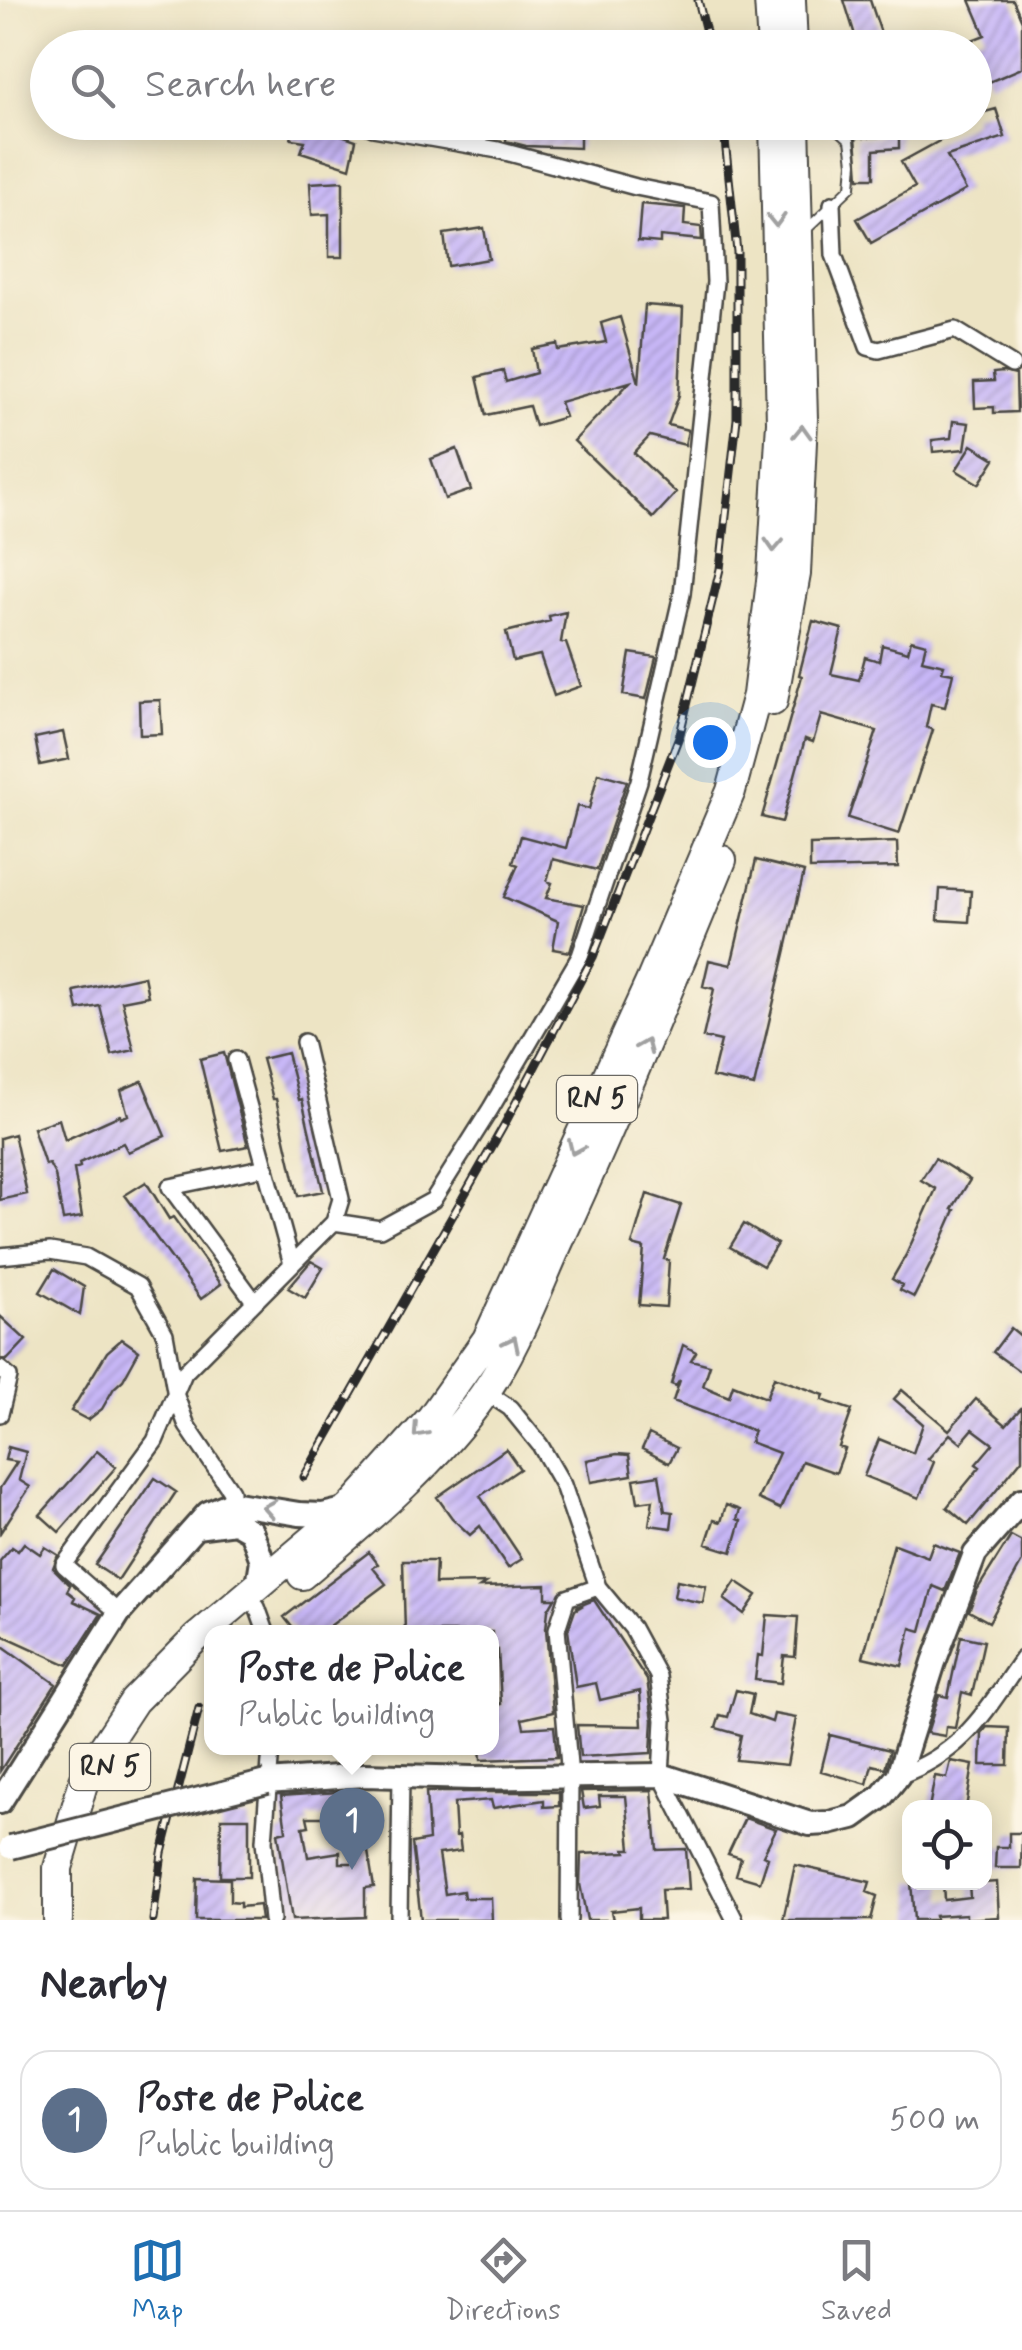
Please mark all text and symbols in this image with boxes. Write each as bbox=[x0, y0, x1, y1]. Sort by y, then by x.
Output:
search box bbox=[30, 30, 992, 140]
icon: search bbox=[65, 58, 120, 113]
text: Search here bbox=[145, 61, 336, 110]
one-way arrow bbox=[765, 212, 786, 228]
one-way arrow bbox=[792, 424, 813, 439]
one-way arrow bbox=[764, 537, 785, 553]
your location bbox=[685, 717, 736, 768]
one-way arrow bbox=[633, 1038, 653, 1056]
road number: RN 5 bbox=[557, 1076, 637, 1122]
one-way arrow bbox=[567, 1137, 587, 1155]
one-way arrow bbox=[500, 1335, 520, 1353]
one-way arrow bbox=[413, 1419, 431, 1438]
one-way arrow bbox=[261, 1498, 277, 1519]
popup bbox=[204, 1625, 499, 1755]
text: Poste de Police bbox=[238, 1645, 465, 1694]
text: Public building bbox=[238, 1694, 435, 1736]
road number: RN 5 bbox=[70, 1744, 150, 1790]
pin: 1 bbox=[320, 1788, 384, 1870]
map controls bbox=[902, 1800, 992, 1890]
button: locate bbox=[902, 1800, 992, 1890]
text: Nearby bbox=[40, 1958, 168, 2013]
text: Poste de Police bbox=[137, 2075, 364, 2124]
text: 1 bbox=[67, 2099, 82, 2141]
text: 500 m bbox=[889, 2099, 980, 2141]
text: Public building bbox=[137, 2124, 334, 2166]
tab: Map bbox=[130, 2233, 185, 2330]
tab: Directions bbox=[446, 2233, 561, 2330]
tab: Saved bbox=[821, 2233, 892, 2330]

